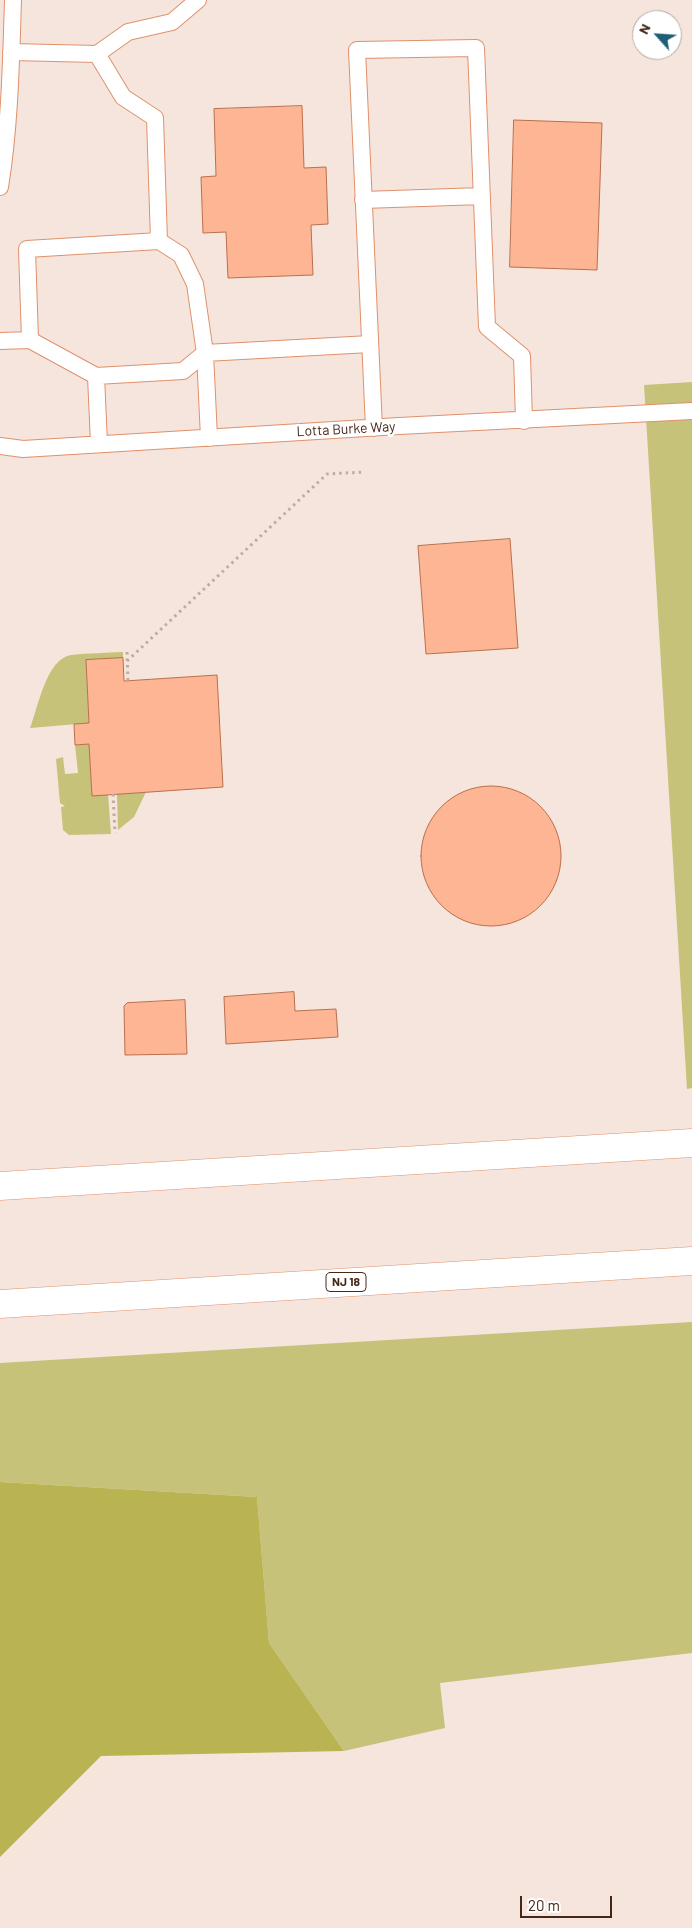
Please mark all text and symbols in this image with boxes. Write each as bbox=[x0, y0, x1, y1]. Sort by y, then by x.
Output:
north arrow bbox=[632, 10, 682, 60]
text: N bbox=[634, 21, 654, 37]
street label: Lotta Burke Way bbox=[296, 418, 396, 440]
road number: NJ 18 bbox=[326, 1272, 366, 1291]
scale bar bbox=[522, 1886, 614, 1918]
text: 20 m bbox=[528, 1896, 560, 1914]

